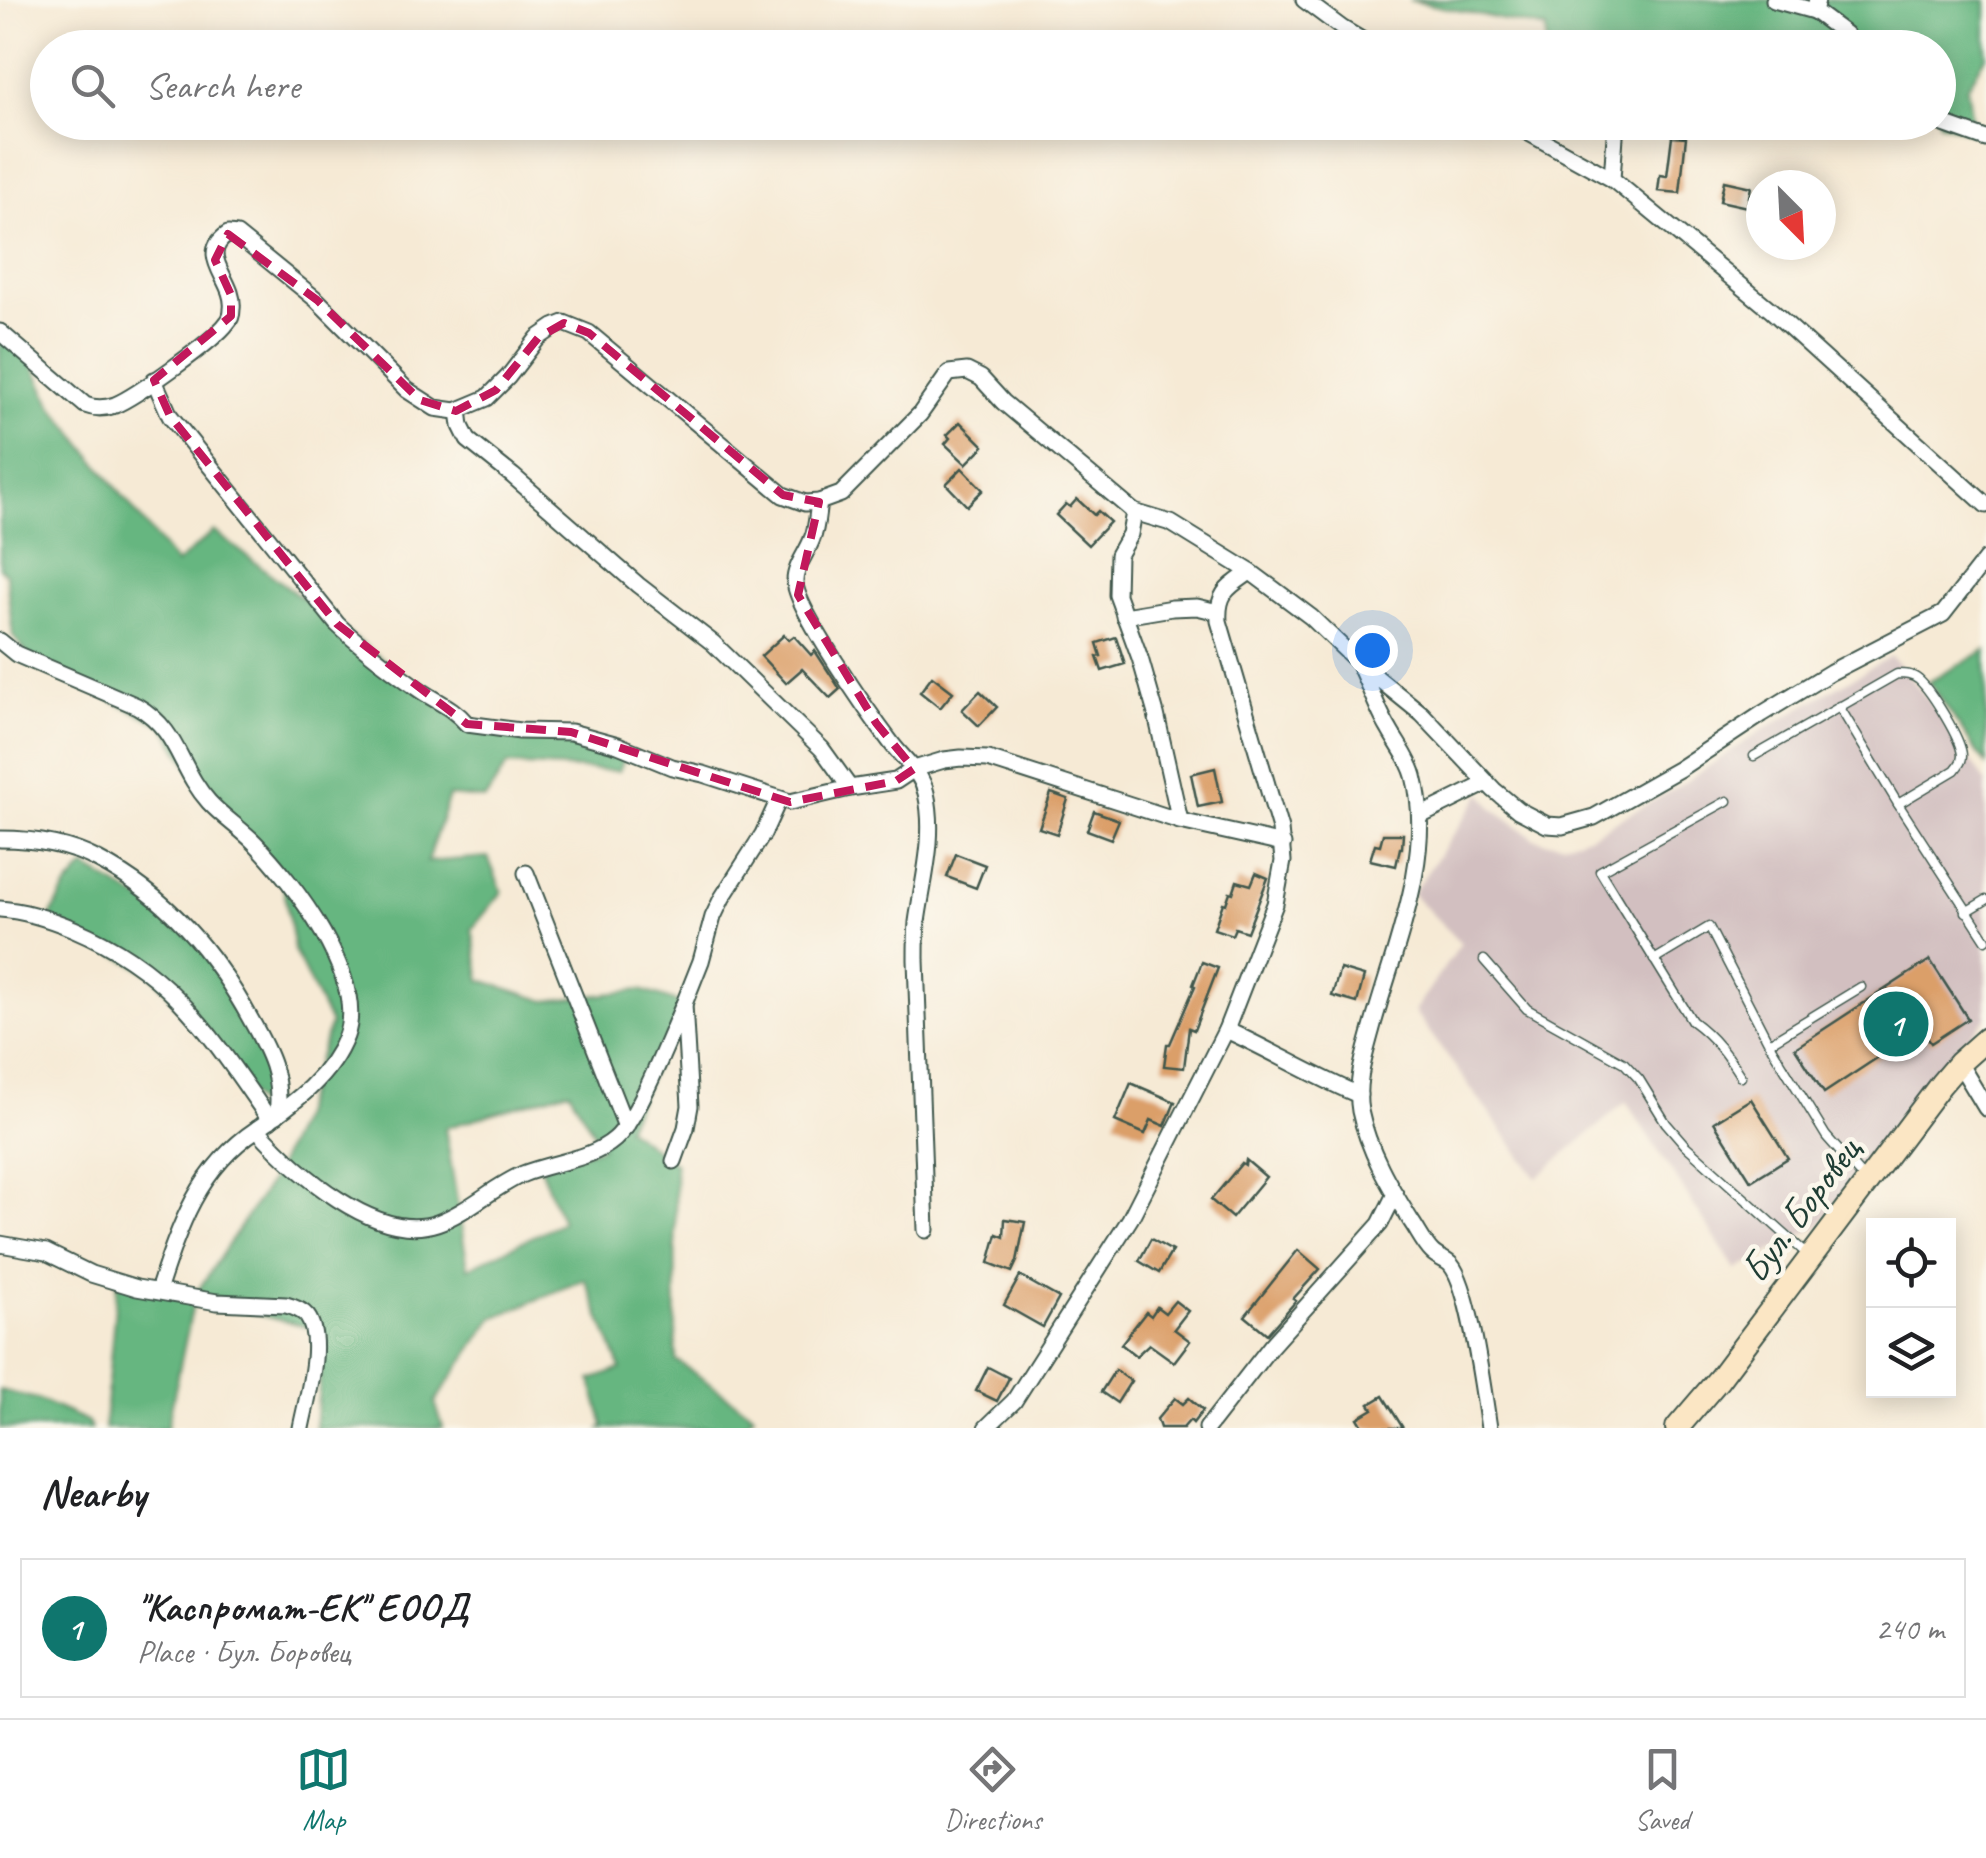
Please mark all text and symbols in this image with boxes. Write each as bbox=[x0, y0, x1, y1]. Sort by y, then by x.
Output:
search box bbox=[30, 30, 1956, 140]
icon: search bbox=[65, 58, 120, 113]
text: Search here bbox=[145, 62, 300, 109]
north arrow bbox=[1746, 170, 1836, 260]
your location bbox=[1347, 625, 1398, 676]
pin: 1 bbox=[1864, 986, 1928, 1062]
street label: Бул. Боровец bbox=[1730, 1125, 1873, 1292]
map controls bbox=[1866, 1218, 1956, 1398]
button: locate bbox=[1866, 1218, 1956, 1308]
button: layers bbox=[1866, 1308, 1956, 1398]
text: Nearby bbox=[40, 1467, 146, 1520]
text: "Каспромат-ЕК" ЕООД bbox=[137, 1584, 468, 1631]
text: 1 bbox=[67, 1608, 82, 1649]
text: 240 m bbox=[1875, 1608, 1944, 1649]
text: Place · Бул. Боровец bbox=[137, 1631, 350, 1672]
tab: Map bbox=[296, 1742, 351, 1837]
tab: Directions bbox=[944, 1742, 1042, 1837]
tab: Saved bbox=[1635, 1742, 1690, 1837]

